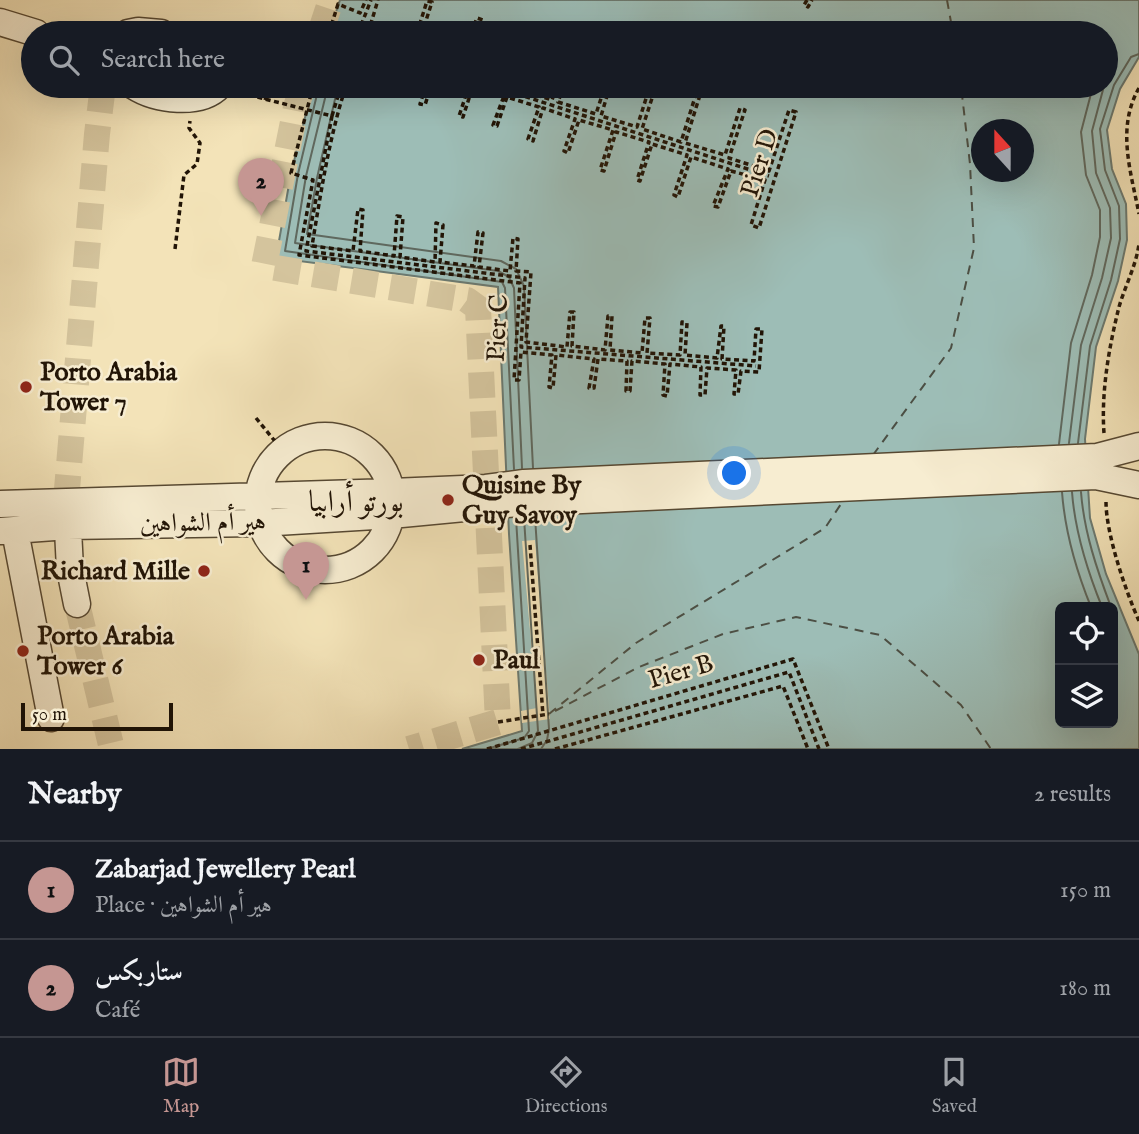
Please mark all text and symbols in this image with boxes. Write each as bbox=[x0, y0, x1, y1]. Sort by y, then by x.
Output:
search box bbox=[21, 21, 1118, 98]
icon: search bbox=[45, 41, 83, 79]
text: Search here bbox=[101, 43, 225, 76]
north arrow bbox=[971, 119, 1034, 182]
street label: Pier D bbox=[734, 125, 786, 201]
pin: 2 bbox=[238, 158, 284, 216]
street label: Pier C bbox=[480, 293, 516, 363]
place label: Porto Arabia Tower 7 bbox=[39, 356, 178, 419]
marker: Porto Arabia Tower 7 bbox=[18, 379, 34, 395]
your location bbox=[717, 456, 751, 490]
place label: Quisine By Guy Savoy bbox=[462, 469, 583, 532]
district label: بورتو أرابيا bbox=[308, 480, 404, 522]
marker: Quisine By Guy Savoy bbox=[440, 492, 456, 508]
street label: هير أم الشواهين bbox=[140, 503, 267, 546]
pin: 1 bbox=[283, 542, 329, 600]
place label: Richard Mille bbox=[41, 555, 190, 588]
marker: Richard Mille bbox=[196, 563, 212, 579]
map controls bbox=[1055, 602, 1118, 728]
button: locate bbox=[1055, 602, 1118, 665]
place label: Porto Arabia Tower 6 bbox=[36, 620, 175, 683]
marker: Porto Arabia Tower 6 bbox=[15, 643, 31, 659]
place label: Paul bbox=[493, 644, 541, 677]
street label: Pier B bbox=[645, 647, 717, 697]
marker: Paul bbox=[471, 652, 487, 668]
button: layers bbox=[1055, 665, 1118, 728]
scale bar bbox=[21, 700, 173, 732]
text: 50 m bbox=[32, 703, 67, 727]
text: Nearby bbox=[28, 776, 121, 814]
text: 2 results bbox=[1034, 780, 1111, 809]
text: Zabarjad Jewellery Pearl bbox=[95, 853, 356, 886]
text: 1 bbox=[47, 876, 55, 905]
text: 150 m bbox=[1060, 876, 1111, 905]
text: Place · هير أم الشواهين bbox=[95, 891, 272, 920]
text: ستاربكس bbox=[95, 956, 183, 989]
text: 2 bbox=[46, 974, 56, 1003]
text: 180 m bbox=[1059, 974, 1111, 1003]
text: Café bbox=[95, 996, 140, 1025]
tab: Map bbox=[162, 1053, 200, 1119]
tab: Directions bbox=[525, 1053, 607, 1119]
tab: Saved bbox=[932, 1053, 977, 1119]

